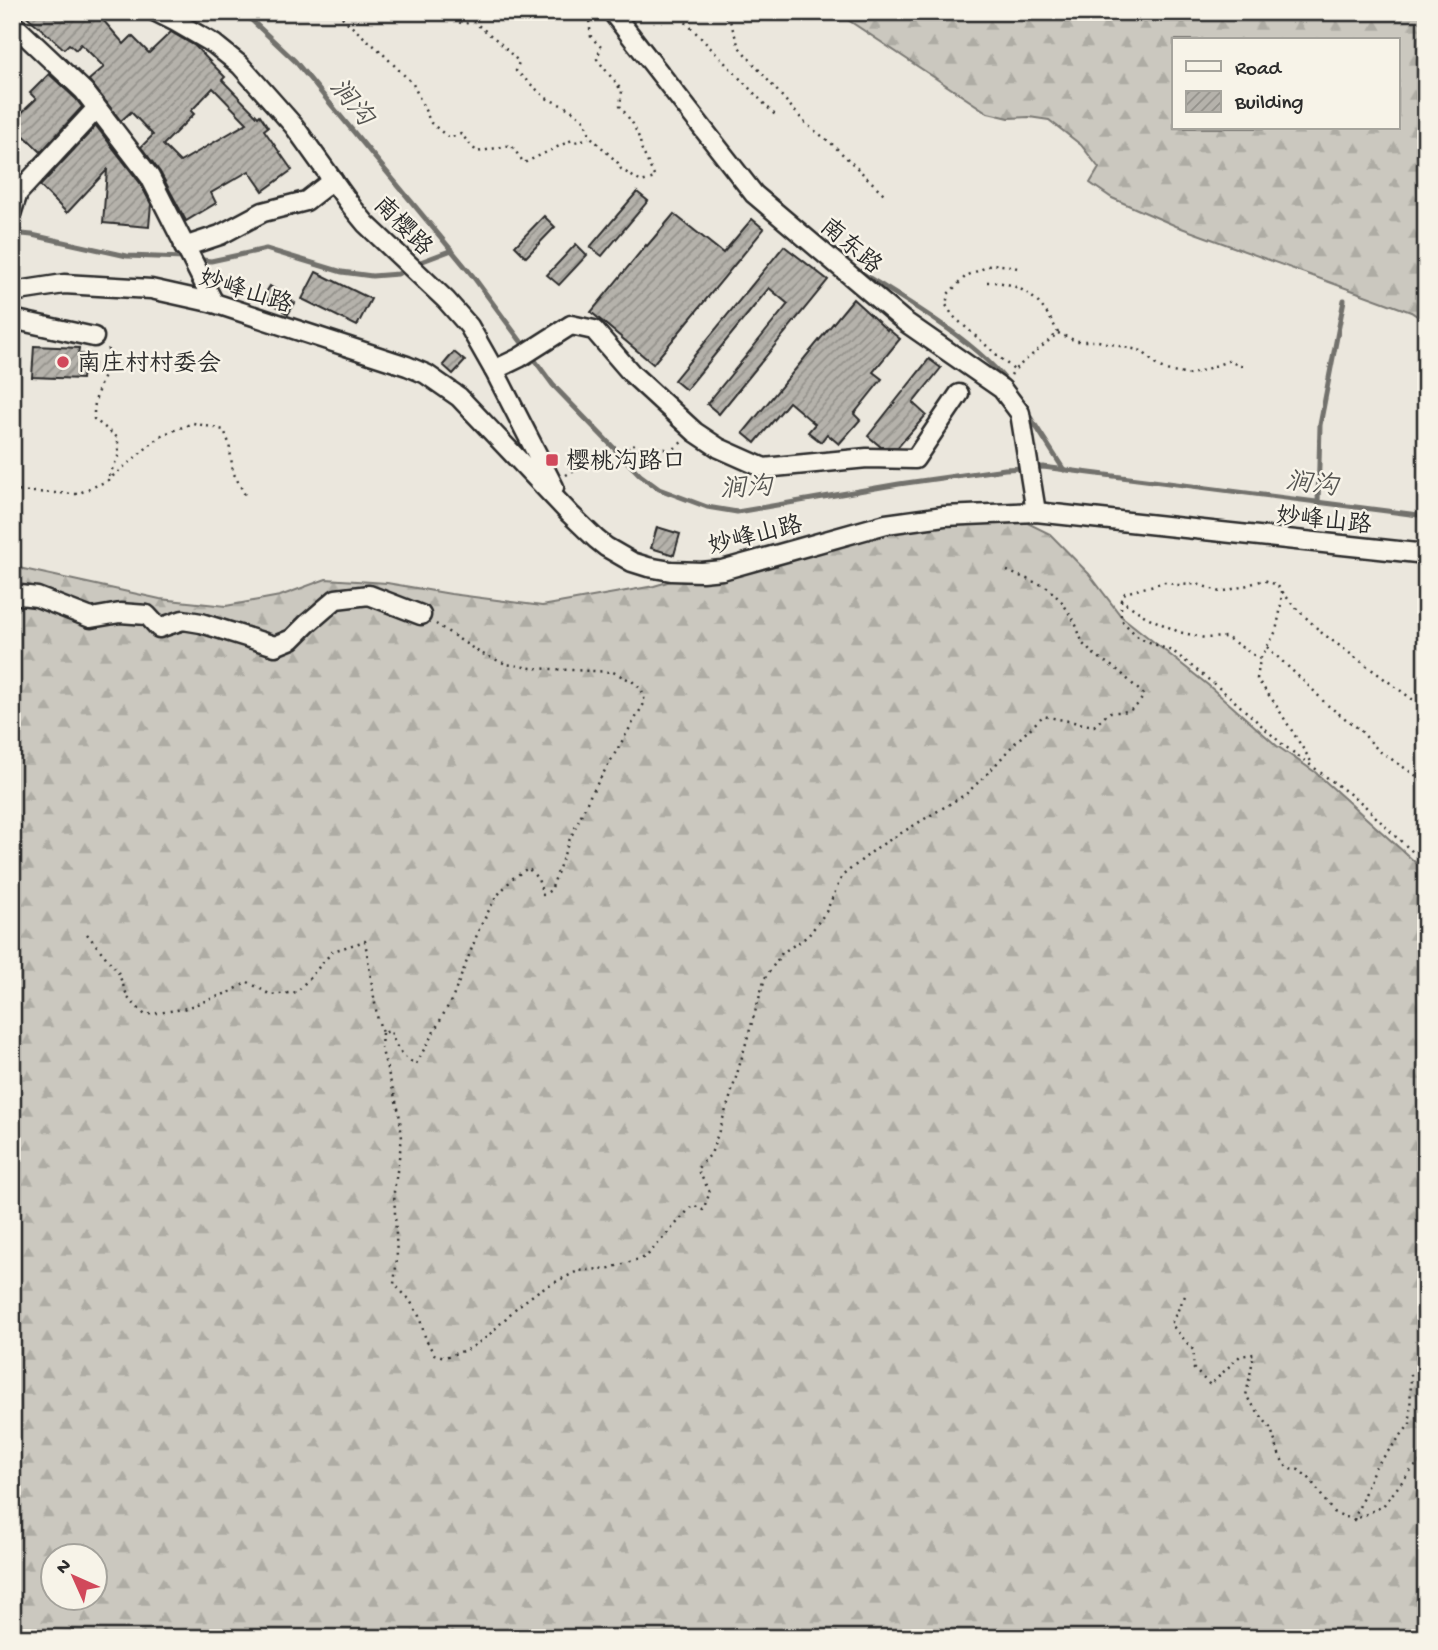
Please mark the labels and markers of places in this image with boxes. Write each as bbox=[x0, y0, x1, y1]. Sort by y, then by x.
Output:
place label: 南庄村村委会 bbox=[77, 350, 221, 380]
marker: 南庄村村委会 bbox=[55, 354, 71, 370]
place label: 樱桃沟路口 bbox=[566, 447, 686, 478]
marker: 樱桃沟路口 bbox=[544, 452, 560, 468]

